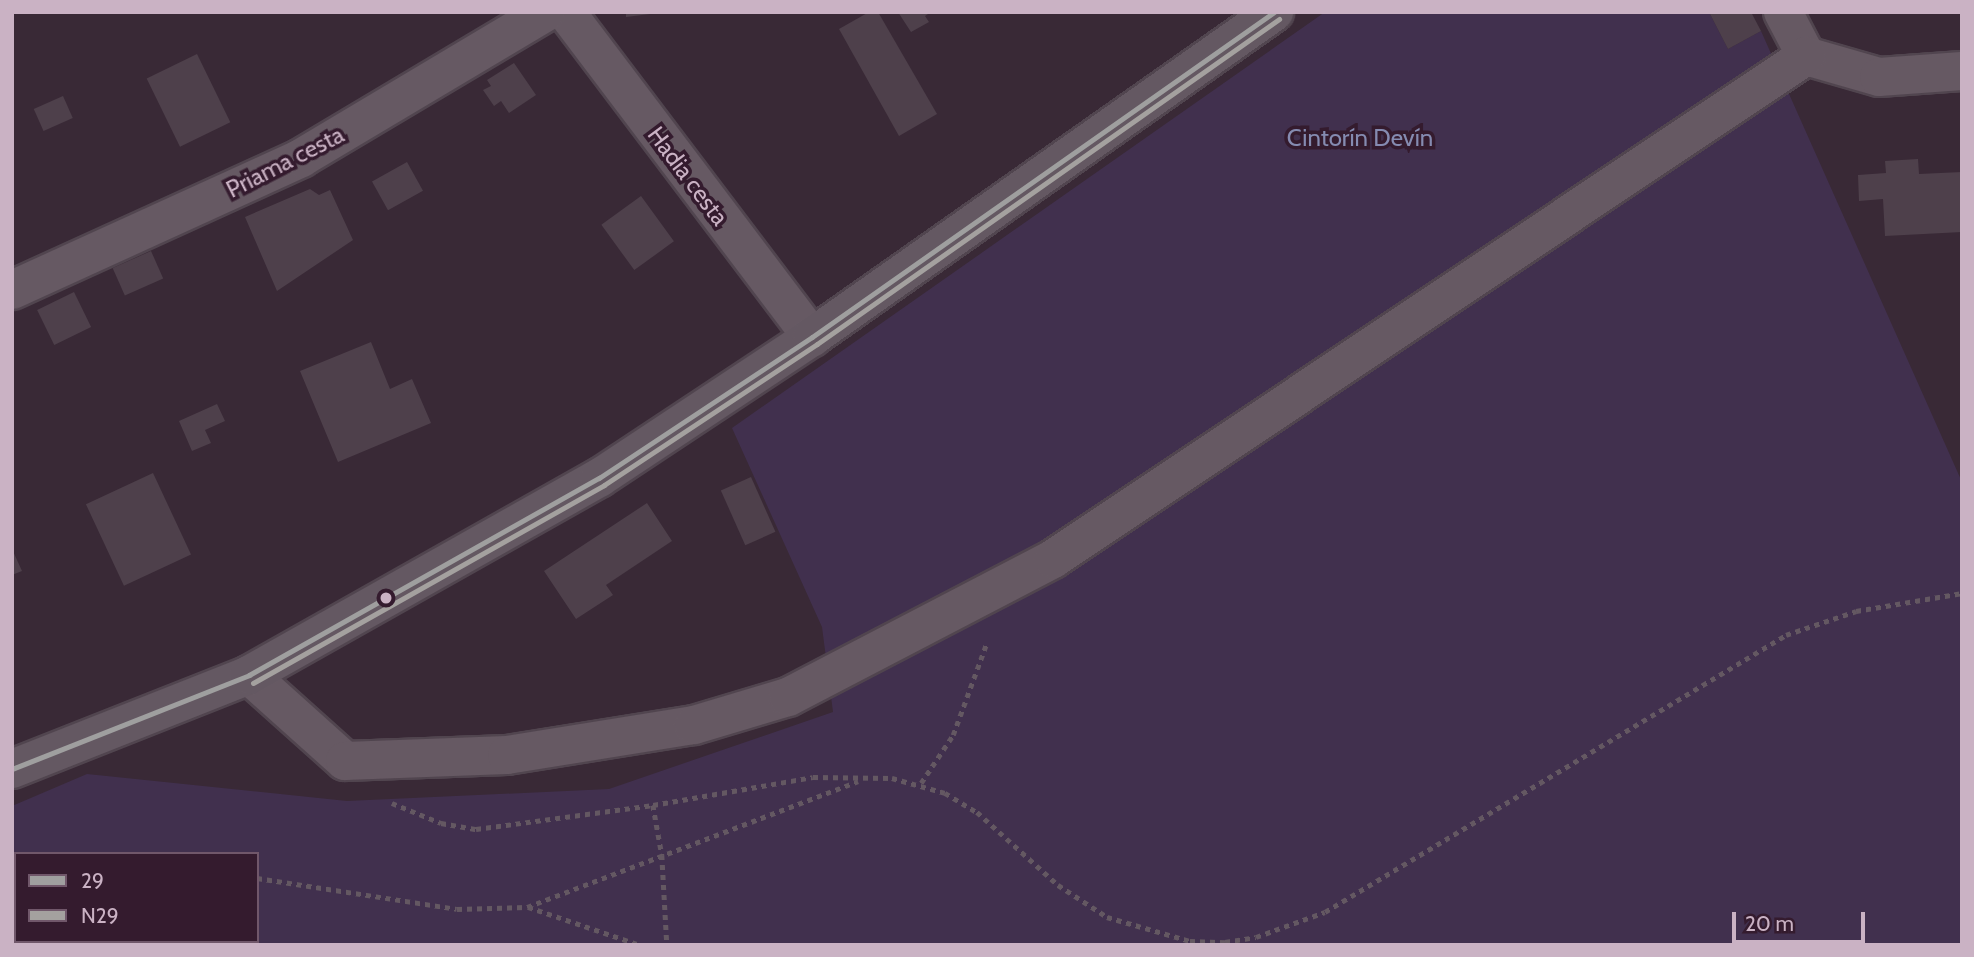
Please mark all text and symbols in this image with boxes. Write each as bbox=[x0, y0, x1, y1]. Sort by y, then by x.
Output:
street label: Priama cesta bbox=[221, 120, 349, 204]
street label: Hadia cesta bbox=[642, 121, 734, 231]
park label: Cintorín Devín bbox=[1287, 124, 1433, 152]
unlabelled marker bbox=[379, 591, 393, 605]
legend bbox=[14, 852, 259, 943]
text: 29 bbox=[81, 868, 104, 893]
scale bar bbox=[1736, 898, 1869, 942]
text: N29 bbox=[81, 903, 119, 928]
text: 20 m bbox=[1745, 911, 1794, 936]

